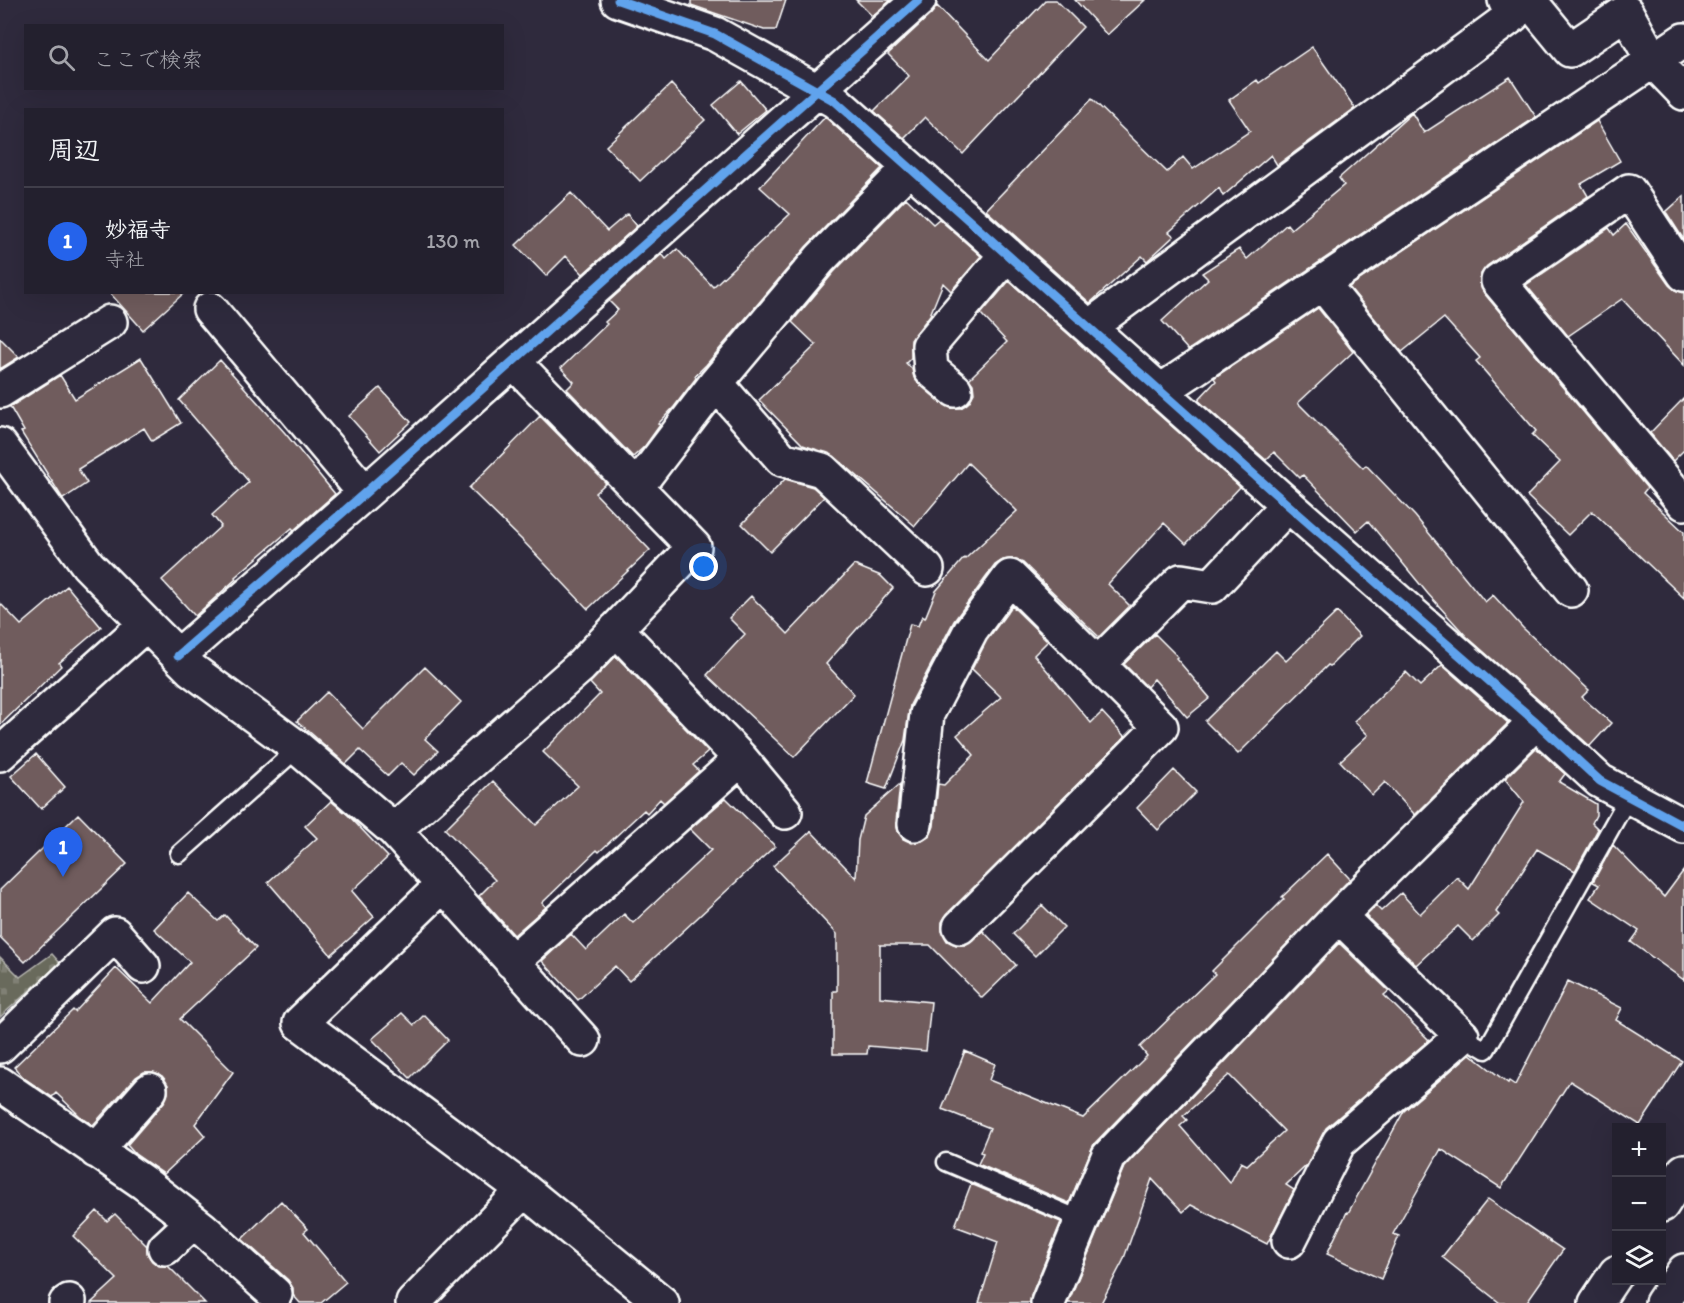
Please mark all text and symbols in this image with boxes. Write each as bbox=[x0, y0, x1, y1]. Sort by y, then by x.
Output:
search box bbox=[24, 24, 504, 90]
icon: search bbox=[45, 41, 78, 74]
text: ここで検索 bbox=[93, 46, 203, 73]
text: 周辺 bbox=[48, 134, 100, 166]
text: 妙福寺 bbox=[105, 216, 171, 243]
text: 1 bbox=[63, 229, 72, 253]
text: 130 m bbox=[426, 229, 480, 253]
text: 寺社 bbox=[105, 247, 145, 271]
your location bbox=[689, 552, 718, 581]
pin: 1 bbox=[44, 828, 82, 877]
map controls bbox=[1612, 1123, 1666, 1285]
button: + bbox=[1612, 1123, 1666, 1177]
button: − bbox=[1612, 1177, 1666, 1231]
button: layers bbox=[1612, 1231, 1666, 1285]

